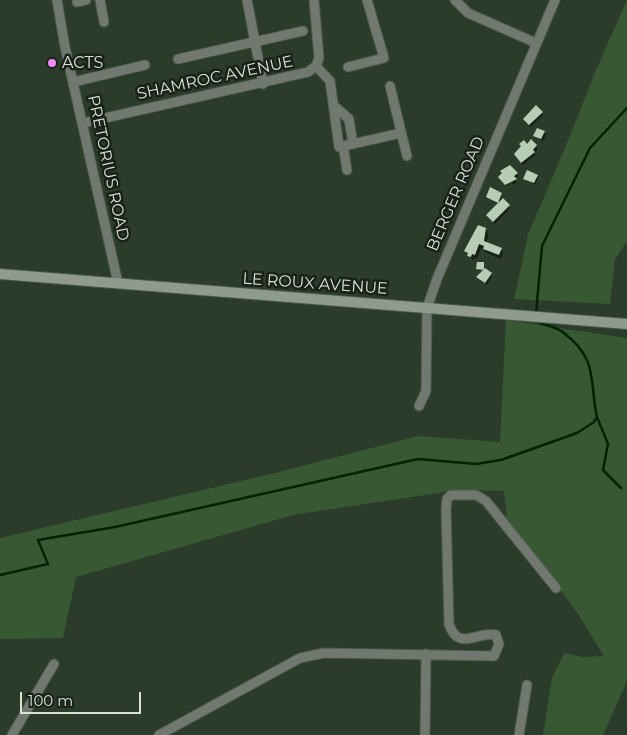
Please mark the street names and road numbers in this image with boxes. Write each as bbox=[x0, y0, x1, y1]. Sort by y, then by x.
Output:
street label: SHAMROC AVENUE bbox=[135, 52, 295, 104]
street label: PRETORIUS ROAD bbox=[83, 93, 133, 243]
street label: BERGER ROAD bbox=[423, 134, 489, 254]
street label: LE ROUX AVENUE bbox=[242, 269, 388, 299]

